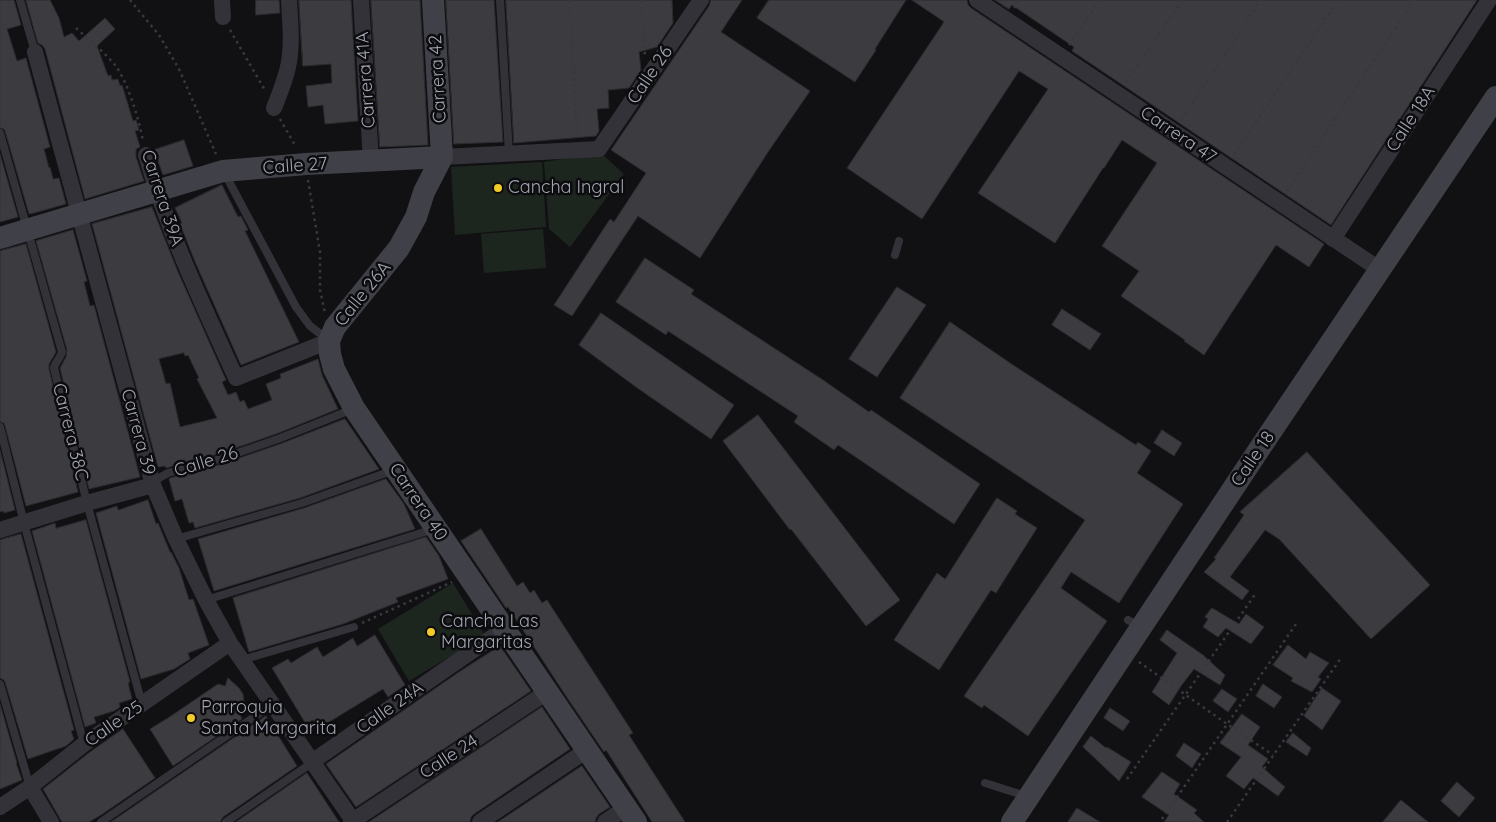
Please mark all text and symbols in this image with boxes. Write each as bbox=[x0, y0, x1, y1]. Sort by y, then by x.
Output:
street label: Carrera 41A bbox=[352, 31, 380, 129]
street label: Carrera 42 bbox=[425, 34, 451, 124]
street label: Calle 26 bbox=[623, 42, 677, 108]
street label: Calle 18A bbox=[1382, 82, 1440, 156]
street label: Carrera 47 bbox=[1136, 102, 1220, 168]
street label: Carrera 39A bbox=[136, 147, 188, 249]
street label: Calle 27 bbox=[262, 153, 328, 179]
place label: Cancha Ingral bbox=[508, 177, 624, 199]
marker: Cancha Ingral bbox=[492, 182, 504, 194]
street label: Calle 26A bbox=[330, 257, 396, 331]
street label: Carrera 38C bbox=[47, 381, 93, 483]
street label: Carrera 39 bbox=[116, 387, 160, 477]
street label: Calle 18 bbox=[1227, 427, 1279, 491]
street label: Calle 26 bbox=[172, 442, 240, 482]
street label: Carrera 40 bbox=[384, 459, 452, 545]
place label: Cancha Las Margaritas bbox=[441, 611, 538, 654]
marker: Cancha Las Margaritas bbox=[425, 626, 437, 638]
street label: Calle 24A bbox=[352, 677, 428, 739]
street label: Calle 25 bbox=[81, 696, 147, 752]
place label: Parroquia Santa Margarita bbox=[201, 697, 337, 740]
marker: Parroquia Santa Margarita bbox=[185, 712, 197, 724]
street label: Calle 24 bbox=[416, 730, 482, 784]

